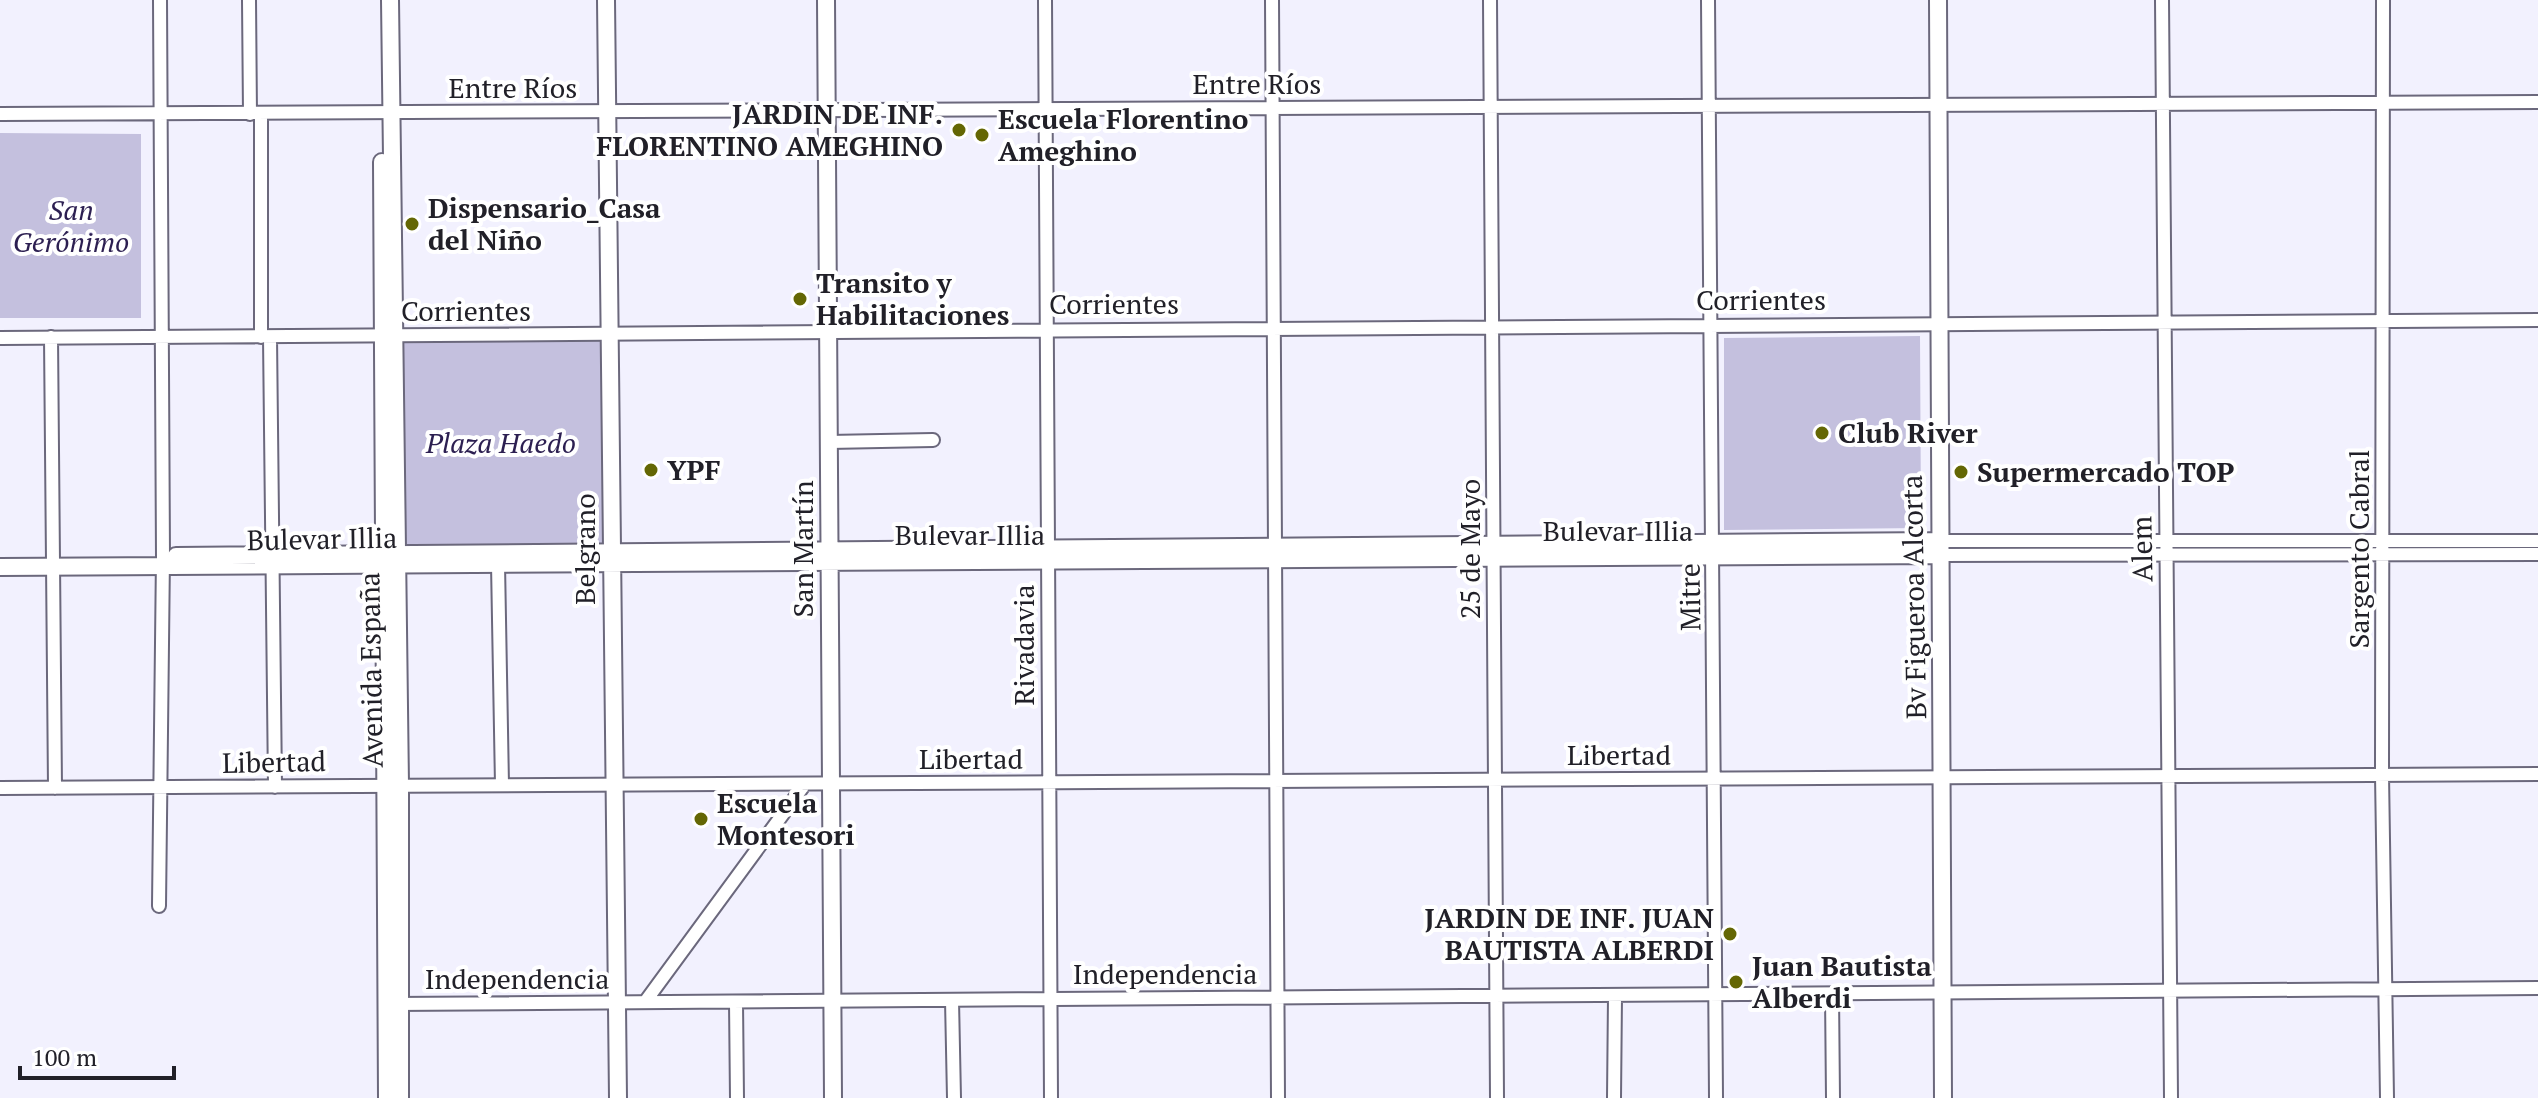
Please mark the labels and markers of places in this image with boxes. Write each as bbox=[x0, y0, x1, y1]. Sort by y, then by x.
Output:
place label: JARDIN DE INF. FLORENTINO AMEGHINO bbox=[596, 95, 943, 164]
place label: Escuela Florentino Ameghino bbox=[998, 100, 1248, 169]
marker: JARDIN DE INF. FLORENTINO AMEGHINO bbox=[950, 121, 968, 139]
marker: Escuela Florentino Ameghino bbox=[973, 126, 991, 144]
place label: Dispensario_Casa del Niño bbox=[428, 189, 661, 258]
marker: Dispensario_Casa del Niño bbox=[403, 215, 421, 233]
place label: Transito y Habilitaciones bbox=[816, 264, 1009, 333]
marker: Transito y Habilitaciones bbox=[791, 290, 809, 308]
place label: Club River bbox=[1838, 414, 1978, 451]
marker: Club River bbox=[1813, 424, 1831, 442]
place label: YPF bbox=[667, 451, 721, 488]
place label: Supermercado TOP bbox=[1977, 453, 2235, 490]
marker: YPF bbox=[642, 461, 660, 479]
marker: Supermercado TOP bbox=[1952, 463, 1970, 481]
place label: Escuela Montesori bbox=[717, 784, 855, 853]
marker: Escuela Montesori bbox=[692, 810, 710, 828]
place label: JARDIN DE INF. JUAN BAUTISTA ALBERDI bbox=[1424, 899, 1714, 968]
marker: JARDIN DE INF. JUAN BAUTISTA ALBERDI bbox=[1721, 925, 1739, 943]
place label: Juan Bautista Alberdi bbox=[1752, 947, 1932, 1016]
marker: Juan Bautista Alberdi bbox=[1727, 973, 1745, 991]

